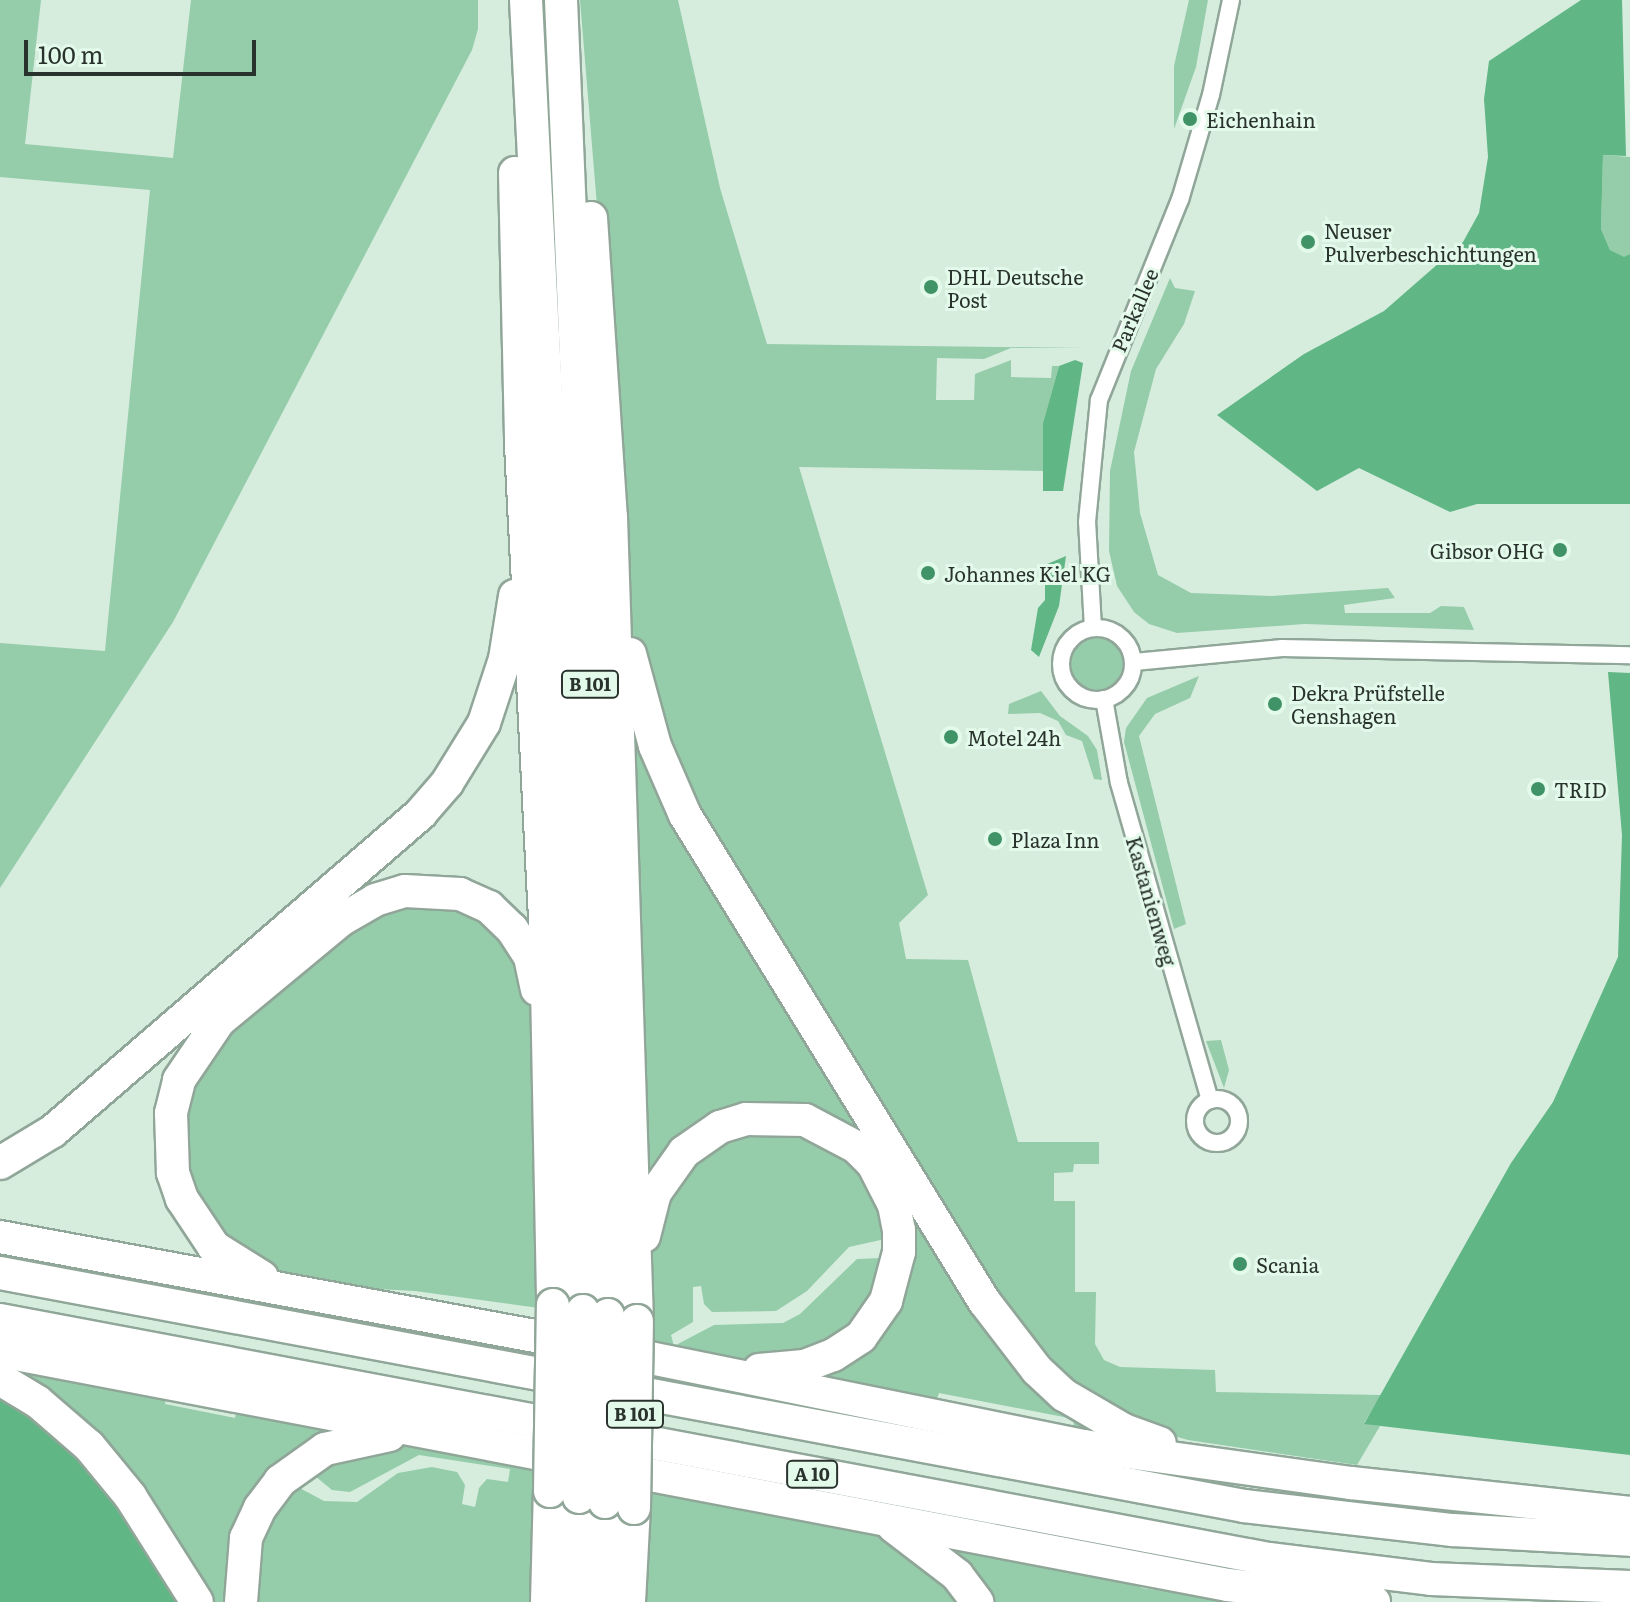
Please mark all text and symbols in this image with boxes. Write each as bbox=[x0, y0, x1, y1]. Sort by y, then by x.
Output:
scale bar bbox=[28, 24, 260, 74]
text: 100 m bbox=[38, 36, 104, 71]
place label: Eichenhain bbox=[1206, 107, 1316, 131]
marker: Eichenhain bbox=[1181, 110, 1199, 128]
place label: Neuser Pulverbeschichtungen bbox=[1324, 218, 1537, 265]
marker: Neuser Pulverbeschichtungen bbox=[1299, 233, 1317, 251]
place label: DHL Deutsche Post bbox=[947, 264, 1084, 311]
street label: Parkallee bbox=[1106, 265, 1162, 355]
marker: DHL Deutsche Post bbox=[922, 278, 940, 296]
place label: Gibsor OHG bbox=[1430, 538, 1544, 562]
marker: Gibsor OHG bbox=[1551, 541, 1569, 559]
place label: Johannes Kiel KG bbox=[944, 561, 1111, 585]
marker: Johannes Kiel KG bbox=[919, 564, 937, 582]
road number: B 101 bbox=[560, 670, 620, 698]
place label: Dekra Prüfstelle Genshagen bbox=[1291, 680, 1445, 727]
marker: Dekra Prüfstelle Genshagen bbox=[1266, 695, 1284, 713]
place label: Motel 24h bbox=[967, 725, 1061, 749]
marker: Motel 24h bbox=[942, 728, 960, 746]
place label: TRID bbox=[1554, 777, 1607, 801]
marker: TRID bbox=[1529, 780, 1547, 798]
place label: Plaza Inn bbox=[1011, 827, 1099, 851]
marker: Plaza Inn bbox=[986, 830, 1004, 848]
street label: Kastanienweg bbox=[1122, 833, 1182, 969]
place label: Scania bbox=[1256, 1252, 1319, 1276]
marker: Scania bbox=[1231, 1255, 1249, 1273]
road number: B 101 bbox=[605, 1400, 665, 1428]
road number: A 10 bbox=[786, 1460, 838, 1488]

